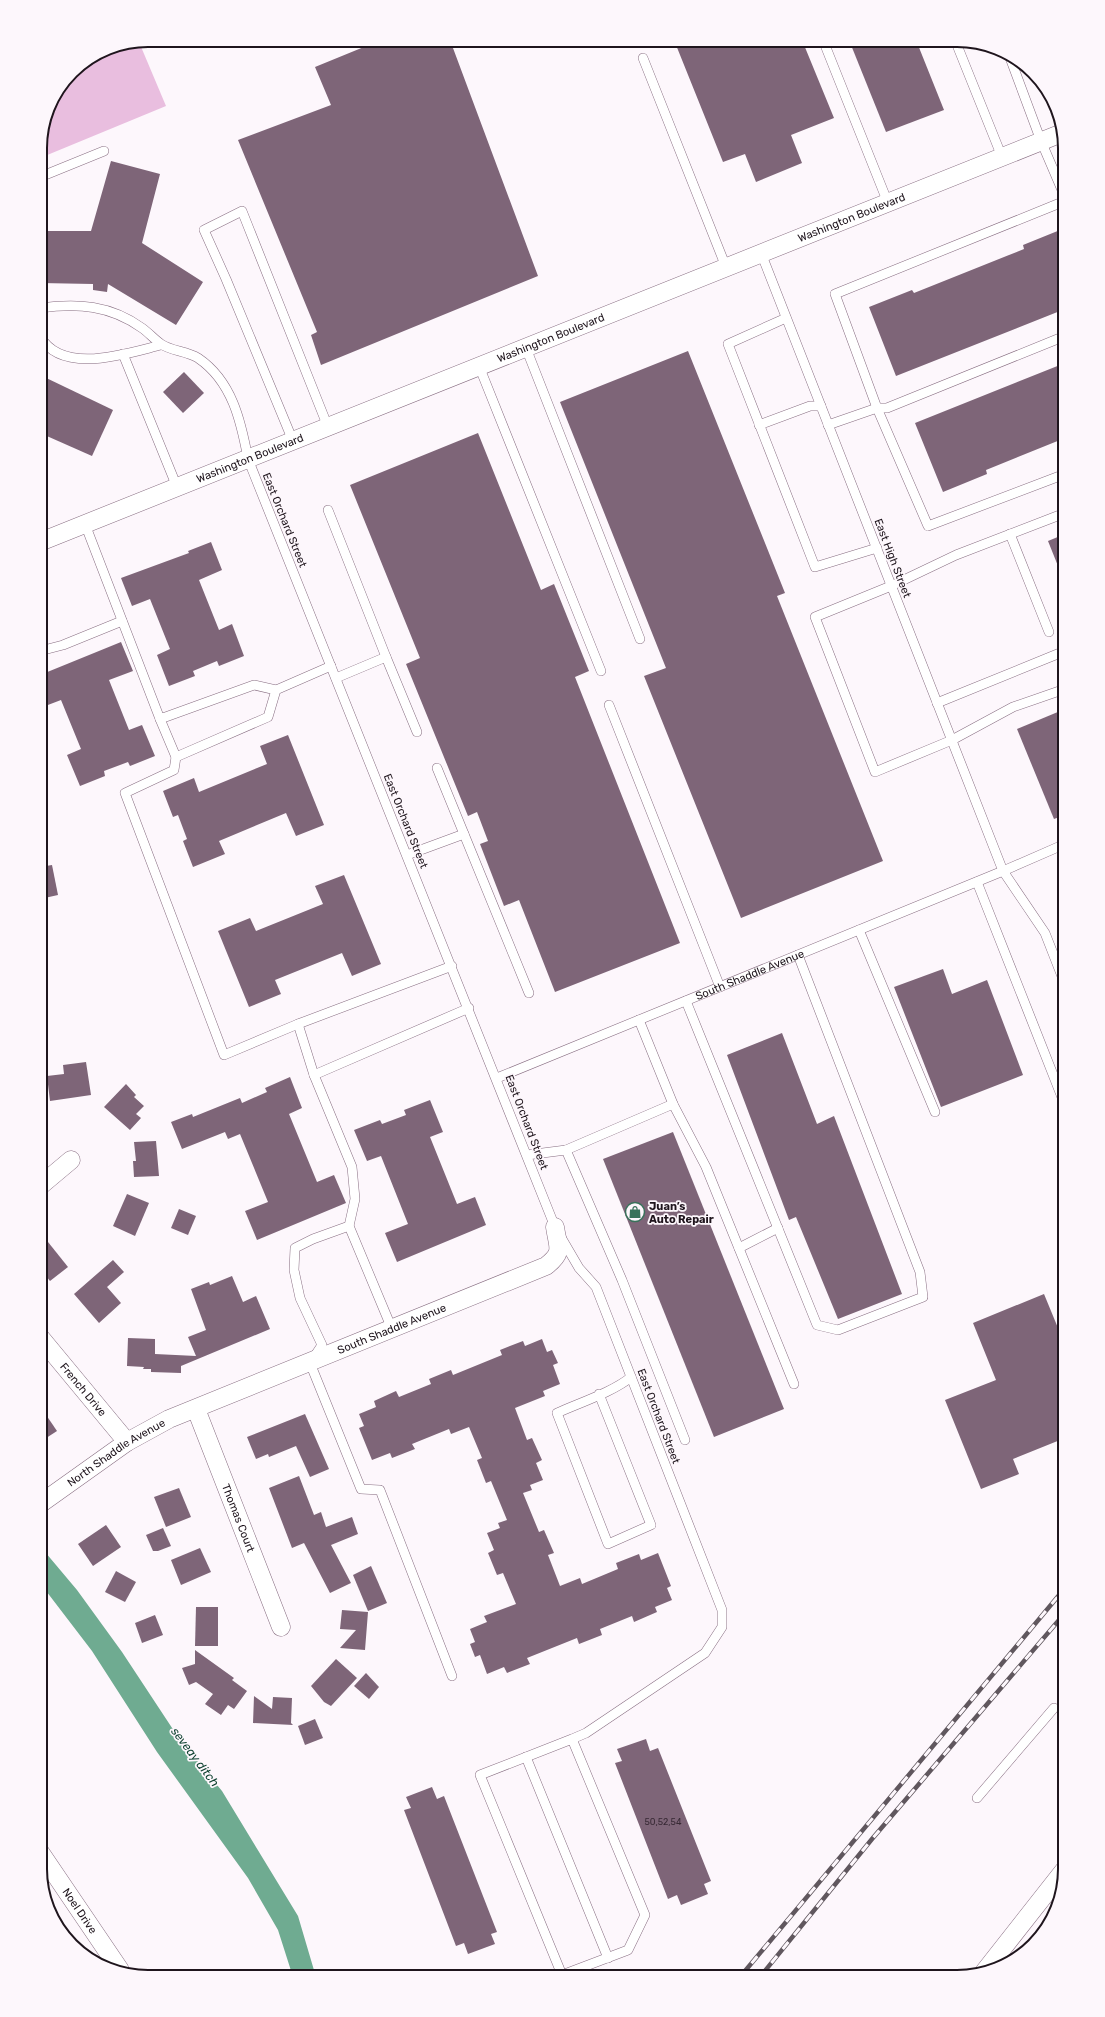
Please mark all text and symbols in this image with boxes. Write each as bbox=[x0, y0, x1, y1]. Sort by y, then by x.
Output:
street label: Washington Boulevard bbox=[796, 190, 907, 245]
street label: Washington Boulevard bbox=[495, 311, 606, 365]
street label: Washington Boulevard bbox=[194, 431, 306, 486]
street label: East Orchard Street bbox=[260, 471, 310, 570]
street label: East High Street bbox=[871, 517, 914, 600]
street label: East Orchard Street bbox=[381, 772, 431, 871]
street label: South Shaddle Avenue bbox=[694, 947, 806, 1003]
street label: East Orchard Street bbox=[502, 1073, 551, 1172]
place label: Juan’s Auto Repair bbox=[649, 1200, 714, 1226]
shop icon: Juan’s Auto Repair bbox=[624, 1201, 646, 1223]
street label: South Shaddle Avenue bbox=[336, 1301, 448, 1357]
street label: French Drive bbox=[57, 1360, 109, 1419]
street label: East Orchard Street bbox=[634, 1367, 683, 1466]
street label: North Shaddle Avenue bbox=[65, 1416, 168, 1490]
street label: Thomas Court bbox=[219, 1482, 257, 1555]
water label: seveay ditch bbox=[168, 1725, 222, 1789]
house number: 50,52,54 bbox=[645, 1817, 682, 1827]
street label: Noel Drive bbox=[59, 1886, 99, 1936]

